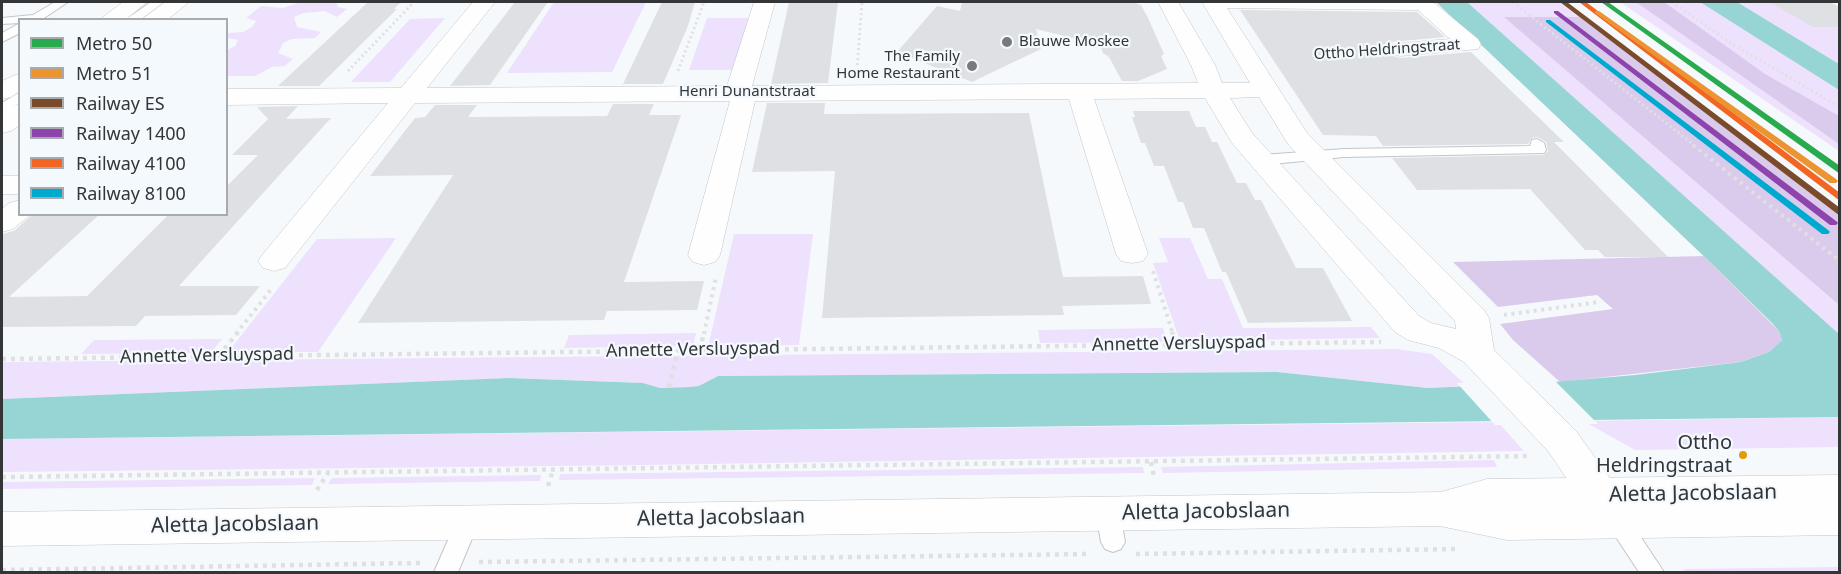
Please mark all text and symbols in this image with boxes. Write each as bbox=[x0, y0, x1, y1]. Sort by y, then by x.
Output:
legend bbox=[18, 18, 228, 216]
text: Metro 50 bbox=[76, 31, 152, 55]
place label: Blauwe Moskee bbox=[1019, 33, 1129, 51]
marker: Blauwe Moskee bbox=[1000, 35, 1014, 49]
street label: Ottho Heldringstraat bbox=[1313, 36, 1461, 64]
place label: The Family Home Restaurant bbox=[836, 48, 960, 83]
marker: The Family Home Restaurant bbox=[965, 59, 979, 73]
text: Metro 51 bbox=[76, 61, 152, 85]
street label: Henri Dunantstraat bbox=[679, 83, 815, 101]
text: Railway ES bbox=[76, 91, 165, 115]
text: Railway 1400 bbox=[76, 121, 186, 145]
text: Railway 4100 bbox=[76, 151, 186, 175]
text: Railway 8100 bbox=[76, 181, 186, 205]
street label: Annette Versluyspad bbox=[1092, 332, 1266, 356]
street label: Annette Versluyspad bbox=[606, 338, 780, 362]
street label: Annette Versluyspad bbox=[120, 344, 294, 368]
place label: Ottho Heldringstraat bbox=[1596, 431, 1732, 478]
marker: Ottho Heldringstraat bbox=[1737, 449, 1749, 461]
street label: Aletta Jacobslaan bbox=[1609, 480, 1777, 508]
street label: Aletta Jacobslaan bbox=[1122, 498, 1290, 526]
street label: Aletta Jacobslaan bbox=[637, 504, 805, 532]
street label: Aletta Jacobslaan bbox=[151, 511, 319, 539]

